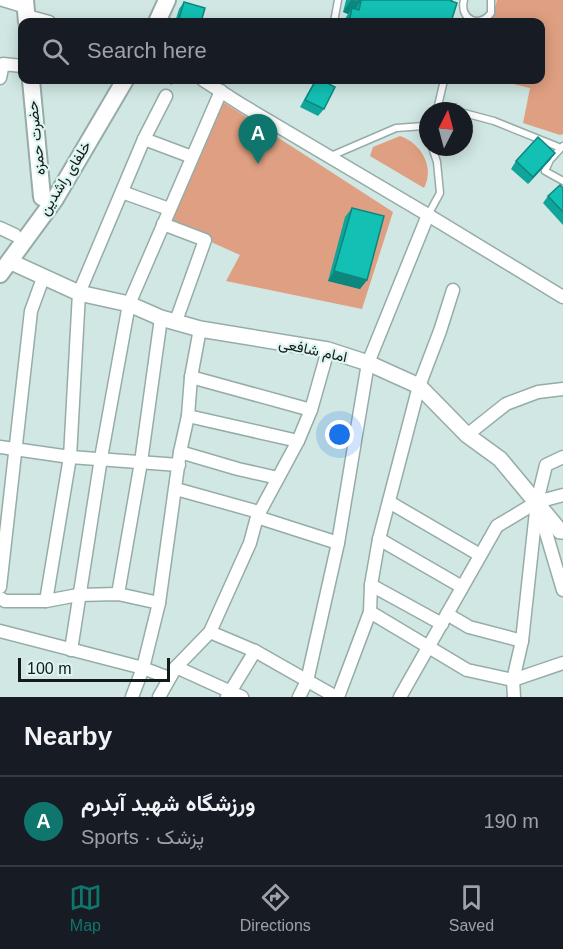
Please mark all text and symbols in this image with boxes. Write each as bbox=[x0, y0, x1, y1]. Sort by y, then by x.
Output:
search box bbox=[18, 18, 545, 84]
icon: search bbox=[39, 35, 72, 68]
text: Search here bbox=[87, 38, 207, 63]
street label: حضرت حمزه bbox=[23, 100, 49, 176]
north arrow bbox=[419, 102, 473, 156]
pin: A bbox=[238, 114, 278, 164]
street label: خلفای راشدین bbox=[35, 137, 96, 219]
street label: امام شافعی bbox=[277, 334, 349, 367]
your location bbox=[325, 420, 354, 449]
scale bar bbox=[18, 655, 170, 682]
text: 100 m bbox=[27, 660, 71, 677]
text: Nearby bbox=[24, 721, 112, 751]
text: ورزشگاه شهید آبدرم bbox=[81, 791, 255, 816]
text: A bbox=[36, 810, 51, 832]
text: 190 m bbox=[483, 810, 539, 832]
text: Sports · پزشک bbox=[81, 826, 204, 848]
tab: Map bbox=[69, 881, 102, 935]
tab: Directions bbox=[240, 881, 311, 935]
tab: Saved bbox=[449, 881, 494, 935]

